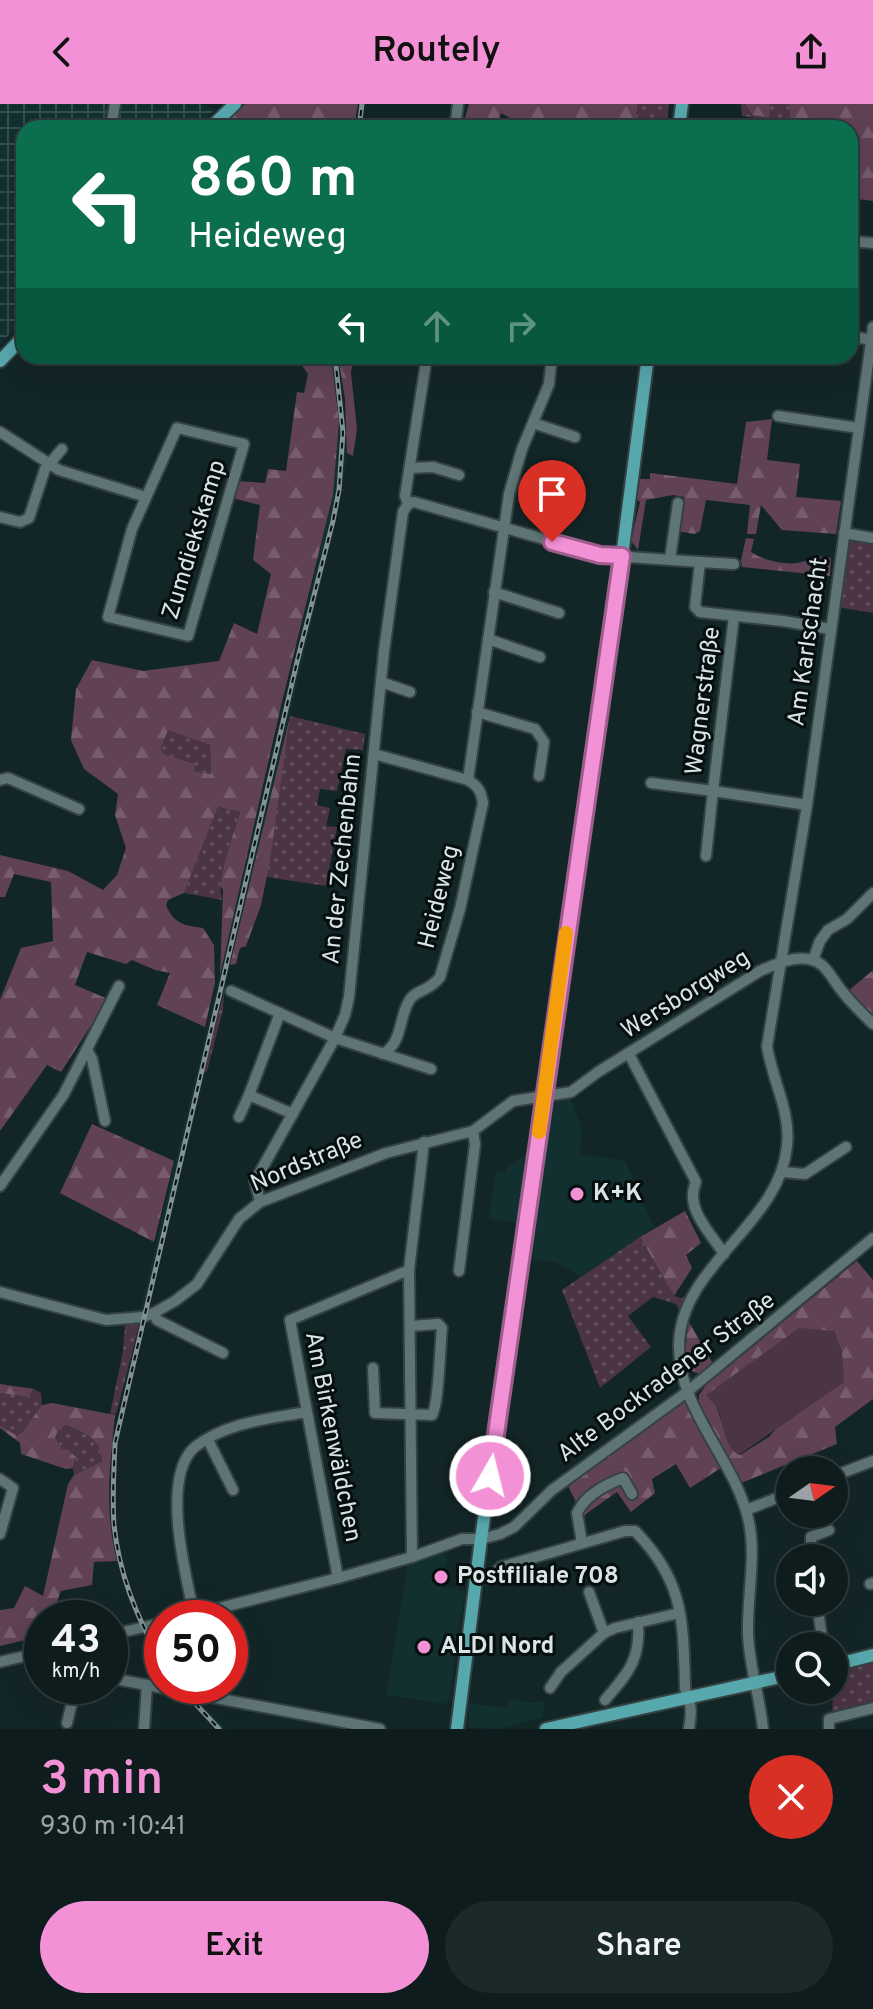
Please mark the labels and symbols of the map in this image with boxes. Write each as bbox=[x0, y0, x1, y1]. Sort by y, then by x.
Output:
street label: Zumdiekskamp bbox=[157, 457, 233, 623]
pin bbox=[518, 460, 586, 542]
street label: Am Karlschacht bbox=[782, 556, 836, 728]
street label: Wagnerstraße bbox=[680, 625, 728, 777]
street label: An der Zechenbahn bbox=[317, 752, 369, 966]
street label: Heideweg bbox=[413, 842, 467, 952]
street label: Wersborgweg bbox=[616, 943, 756, 1047]
street label: Nordstraße bbox=[246, 1126, 368, 1200]
place label: K+K bbox=[593, 1179, 642, 1209]
marker: K+K bbox=[568, 1185, 586, 1203]
street label: Alte Bockradener Straße bbox=[552, 1286, 782, 1470]
street label: Am Birkenwäldchen bbox=[297, 1329, 367, 1545]
position arrow bbox=[448, 1434, 532, 1518]
north arrow bbox=[776, 1456, 848, 1528]
place label: Postfiliale 708 bbox=[457, 1562, 619, 1592]
marker: Postfiliale 708 bbox=[432, 1568, 450, 1586]
speed limit sign: 50 bbox=[144, 1600, 248, 1704]
place label: ALDI Nord bbox=[440, 1632, 554, 1662]
marker: ALDI Nord bbox=[415, 1638, 433, 1656]

